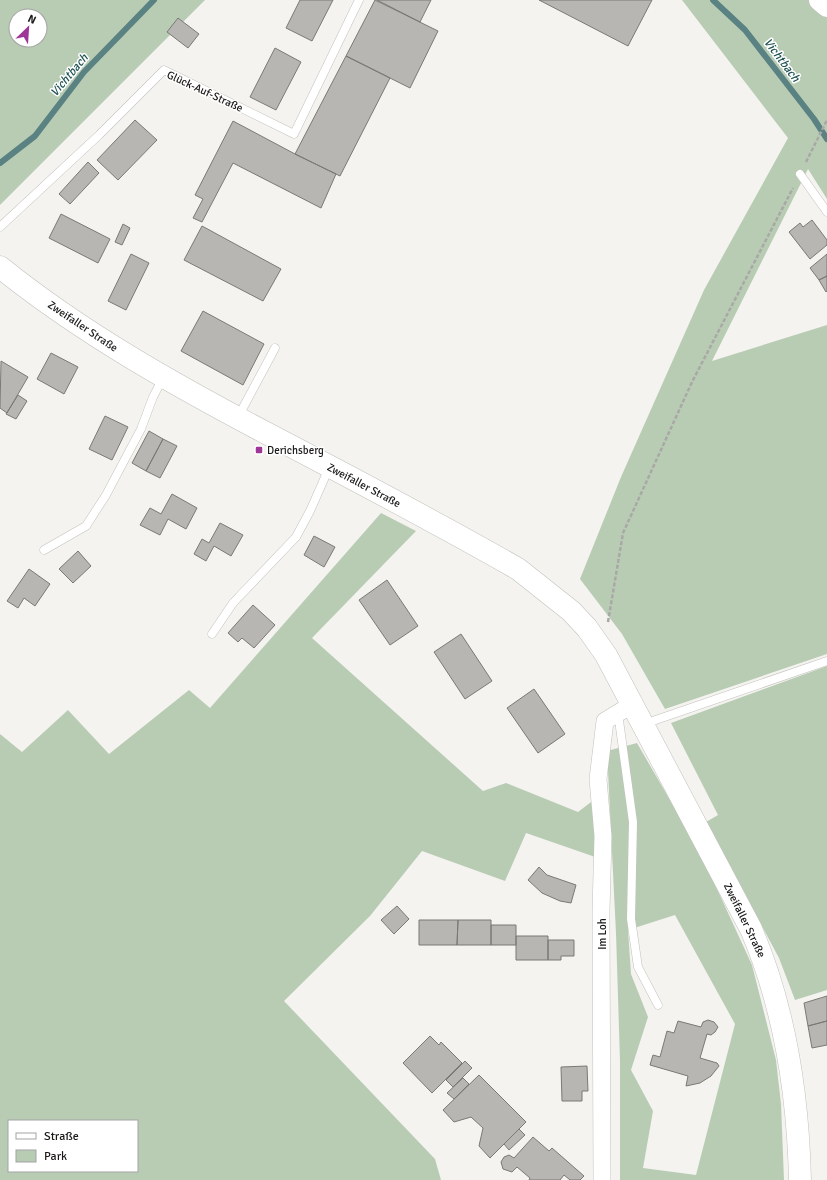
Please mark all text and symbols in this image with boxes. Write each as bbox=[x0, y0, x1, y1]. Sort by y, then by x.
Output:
north arrow bbox=[8, 8, 48, 48]
text: N bbox=[26, 12, 38, 27]
water label: Vichtbach bbox=[760, 35, 803, 86]
water label: Vichtbach bbox=[47, 51, 92, 100]
street label: Glück-Auf-Straße bbox=[165, 68, 245, 115]
street label: Zweifaller Straße bbox=[45, 298, 120, 355]
place label: Derichsberg bbox=[267, 444, 324, 457]
marker: Derichsberg bbox=[254, 445, 264, 455]
street label: Zweifaller Straße bbox=[325, 461, 403, 510]
street label: Zweifaller Straße bbox=[721, 881, 768, 960]
street label: Im Loh bbox=[596, 918, 609, 950]
legend bbox=[8, 1120, 138, 1172]
text: Straße bbox=[44, 1129, 79, 1144]
text: Park bbox=[44, 1149, 67, 1164]

